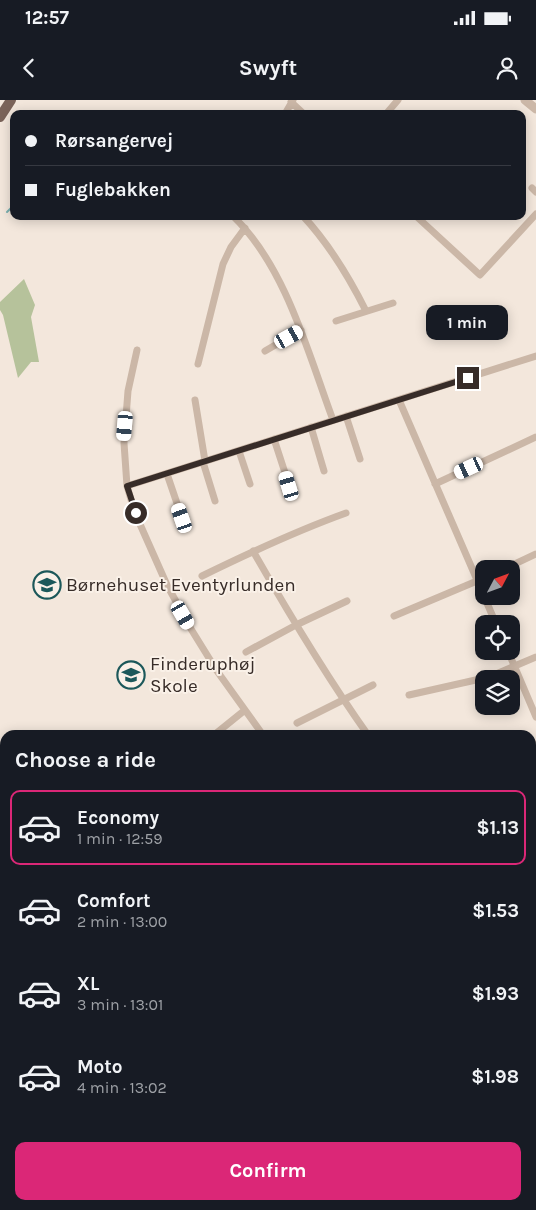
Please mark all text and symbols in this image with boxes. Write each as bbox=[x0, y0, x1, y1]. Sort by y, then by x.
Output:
text: 12:57 bbox=[25, 7, 69, 29]
icon: back bbox=[15, 54, 43, 82]
icon: person bbox=[493, 54, 521, 82]
text: Swyft bbox=[239, 55, 297, 81]
text: Rørsangervej bbox=[55, 130, 173, 152]
text: Fuglebakken bbox=[55, 179, 171, 201]
callout: 1 min bbox=[427, 306, 509, 340]
text: 1 min bbox=[447, 313, 487, 332]
car bbox=[272, 323, 305, 351]
route end bbox=[457, 367, 479, 389]
car bbox=[116, 410, 133, 442]
car bbox=[452, 455, 485, 481]
car bbox=[277, 469, 300, 503]
car bbox=[170, 501, 193, 535]
route start bbox=[125, 502, 147, 524]
north arrow bbox=[475, 560, 520, 605]
map controls bbox=[475, 560, 520, 715]
school or university icon: Børnehuset Eventyrlunden bbox=[32, 570, 62, 600]
place label: Børnehuset Eventyrlunden bbox=[66, 574, 296, 596]
car bbox=[169, 598, 196, 632]
button: locate bbox=[475, 615, 520, 660]
place label: Finderuphøj Skole bbox=[150, 653, 255, 697]
school or university icon: Finderuphøj Skole bbox=[116, 660, 146, 690]
button: layers bbox=[475, 670, 520, 715]
text: Choose a ride bbox=[15, 747, 156, 773]
icon: car bbox=[17, 805, 62, 850]
text: Economy bbox=[77, 807, 159, 829]
text: $1.13 bbox=[476, 817, 519, 839]
text: 1 min · 12:59 bbox=[77, 829, 163, 848]
icon: car bbox=[17, 888, 62, 933]
text: Comfort bbox=[77, 890, 151, 912]
text: $1.53 bbox=[472, 900, 519, 922]
text: 2 min · 13:00 bbox=[77, 912, 167, 931]
icon: car bbox=[17, 971, 62, 1016]
text: XL bbox=[77, 973, 99, 995]
text: $1.93 bbox=[472, 983, 519, 1005]
text: 3 min · 13:01 bbox=[77, 995, 163, 1014]
icon: car bbox=[17, 1054, 62, 1099]
text: Moto bbox=[77, 1056, 123, 1078]
text: $1.98 bbox=[471, 1066, 519, 1088]
text: 4 min · 13:02 bbox=[77, 1078, 167, 1097]
button: Confirm bbox=[15, 1142, 521, 1200]

